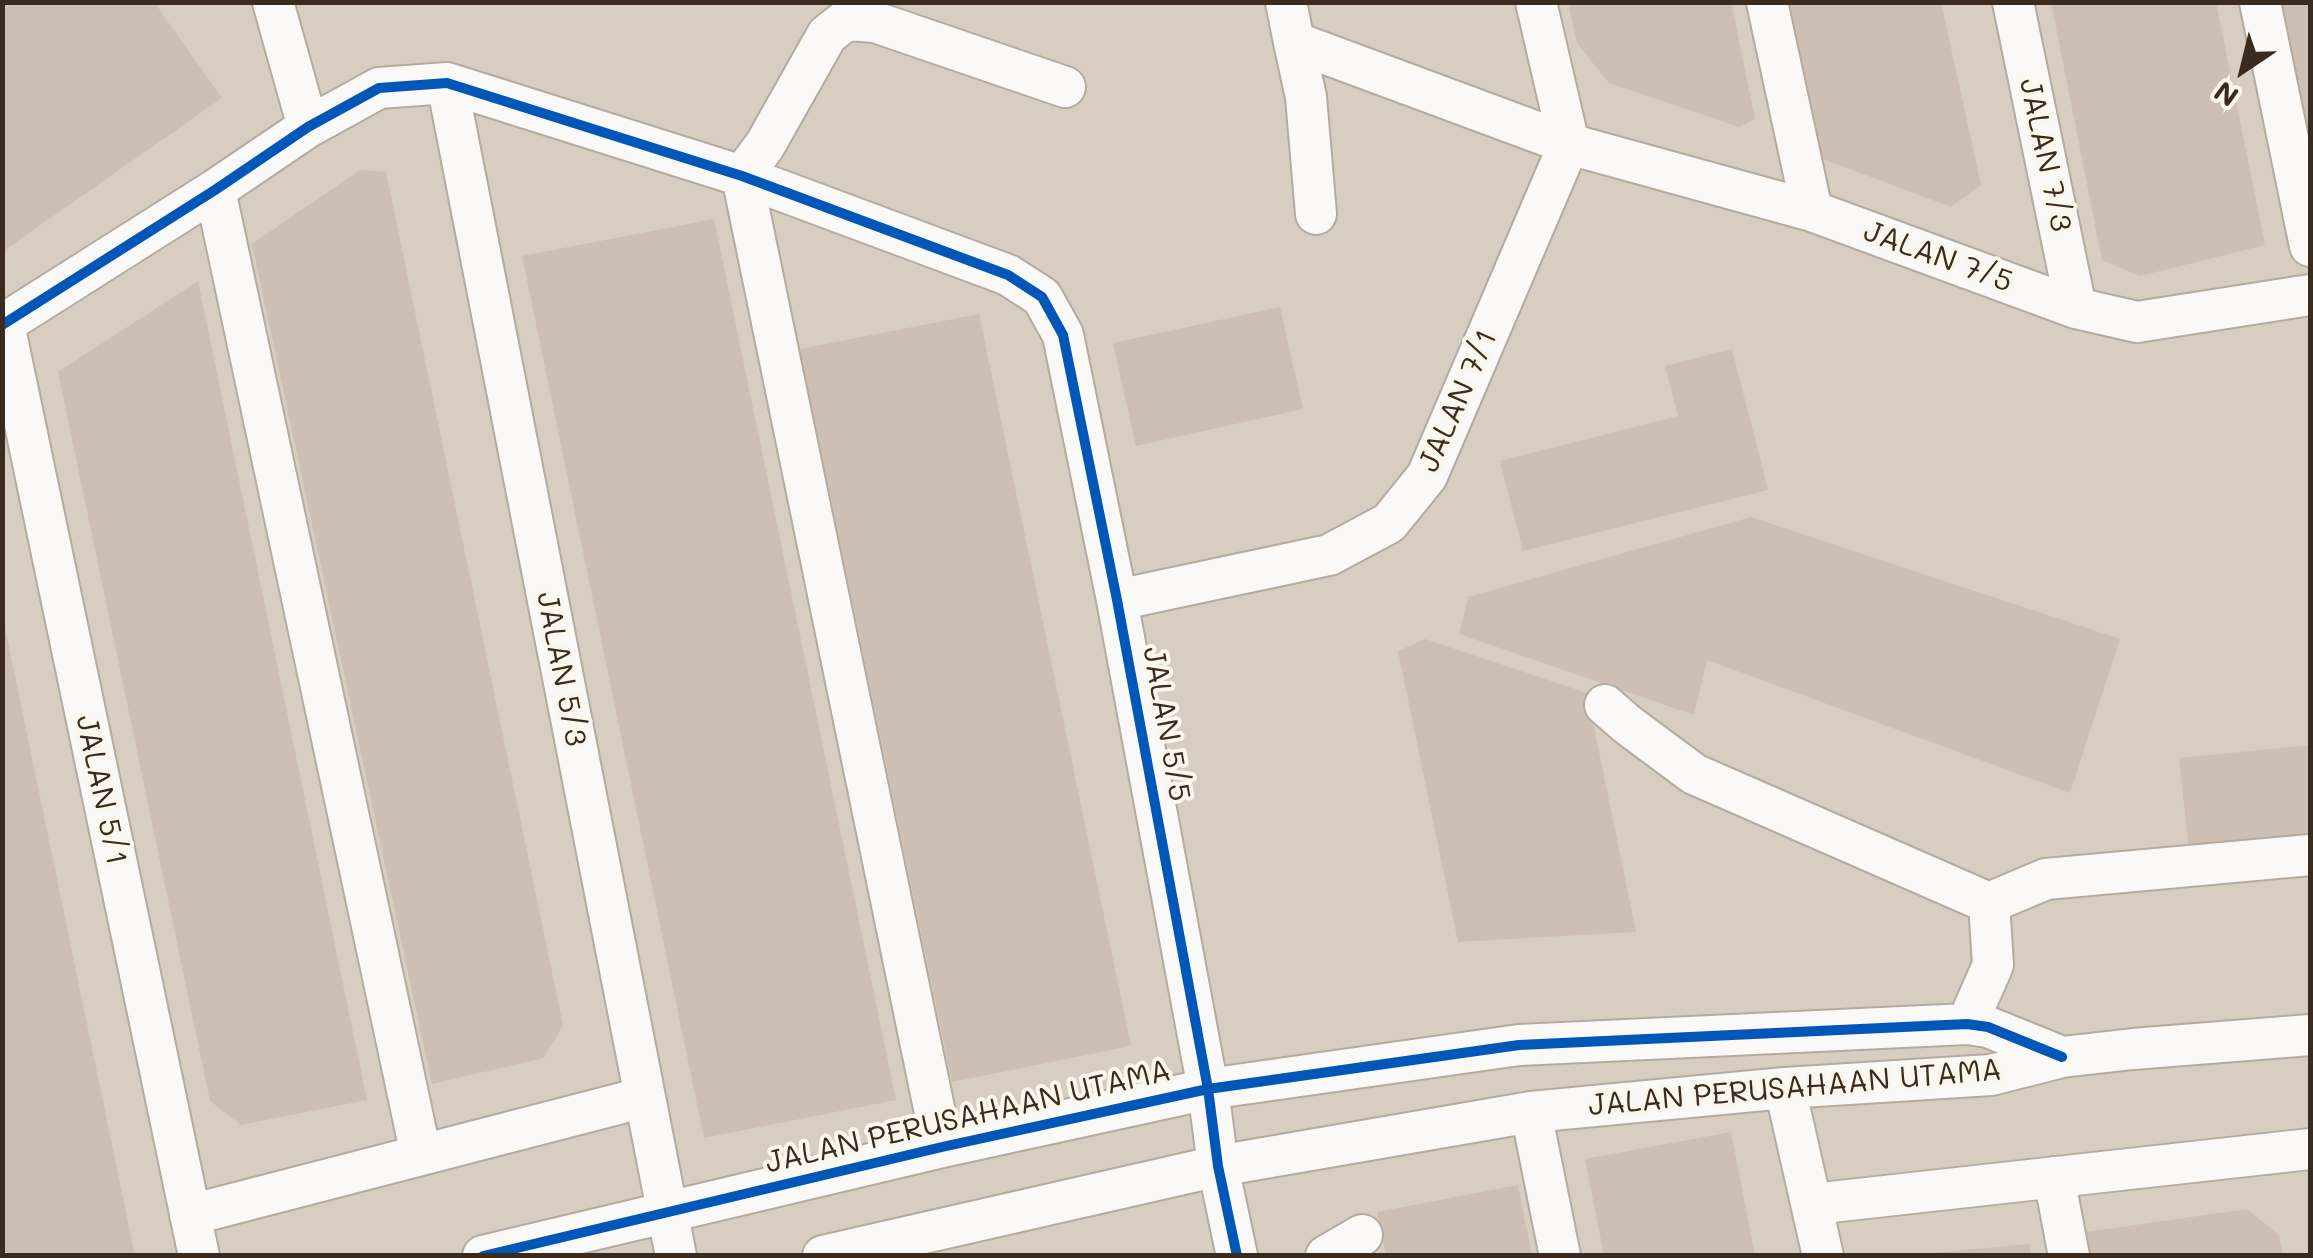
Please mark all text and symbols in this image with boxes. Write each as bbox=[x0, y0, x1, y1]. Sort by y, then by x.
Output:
north arrow bbox=[2193, 20, 2293, 120]
text: N bbox=[2207, 74, 2245, 115]
street label: JALAN 7/3 bbox=[2011, 75, 2079, 235]
street label: JALAN 7/5 bbox=[1859, 214, 2017, 300]
street label: JALAN 7/1 bbox=[1411, 325, 1505, 477]
street label: JALAN 5/3 bbox=[528, 589, 594, 749]
street label: JALAN 5/5 bbox=[1135, 644, 1197, 804]
street label: JALAN 5/1 bbox=[68, 712, 134, 868]
street label: JALAN PERUSAHAAN UTAMA bbox=[1587, 1052, 2003, 1124]
street label: JALAN PERUSAHAAN UTAMA bbox=[762, 1053, 1174, 1181]

